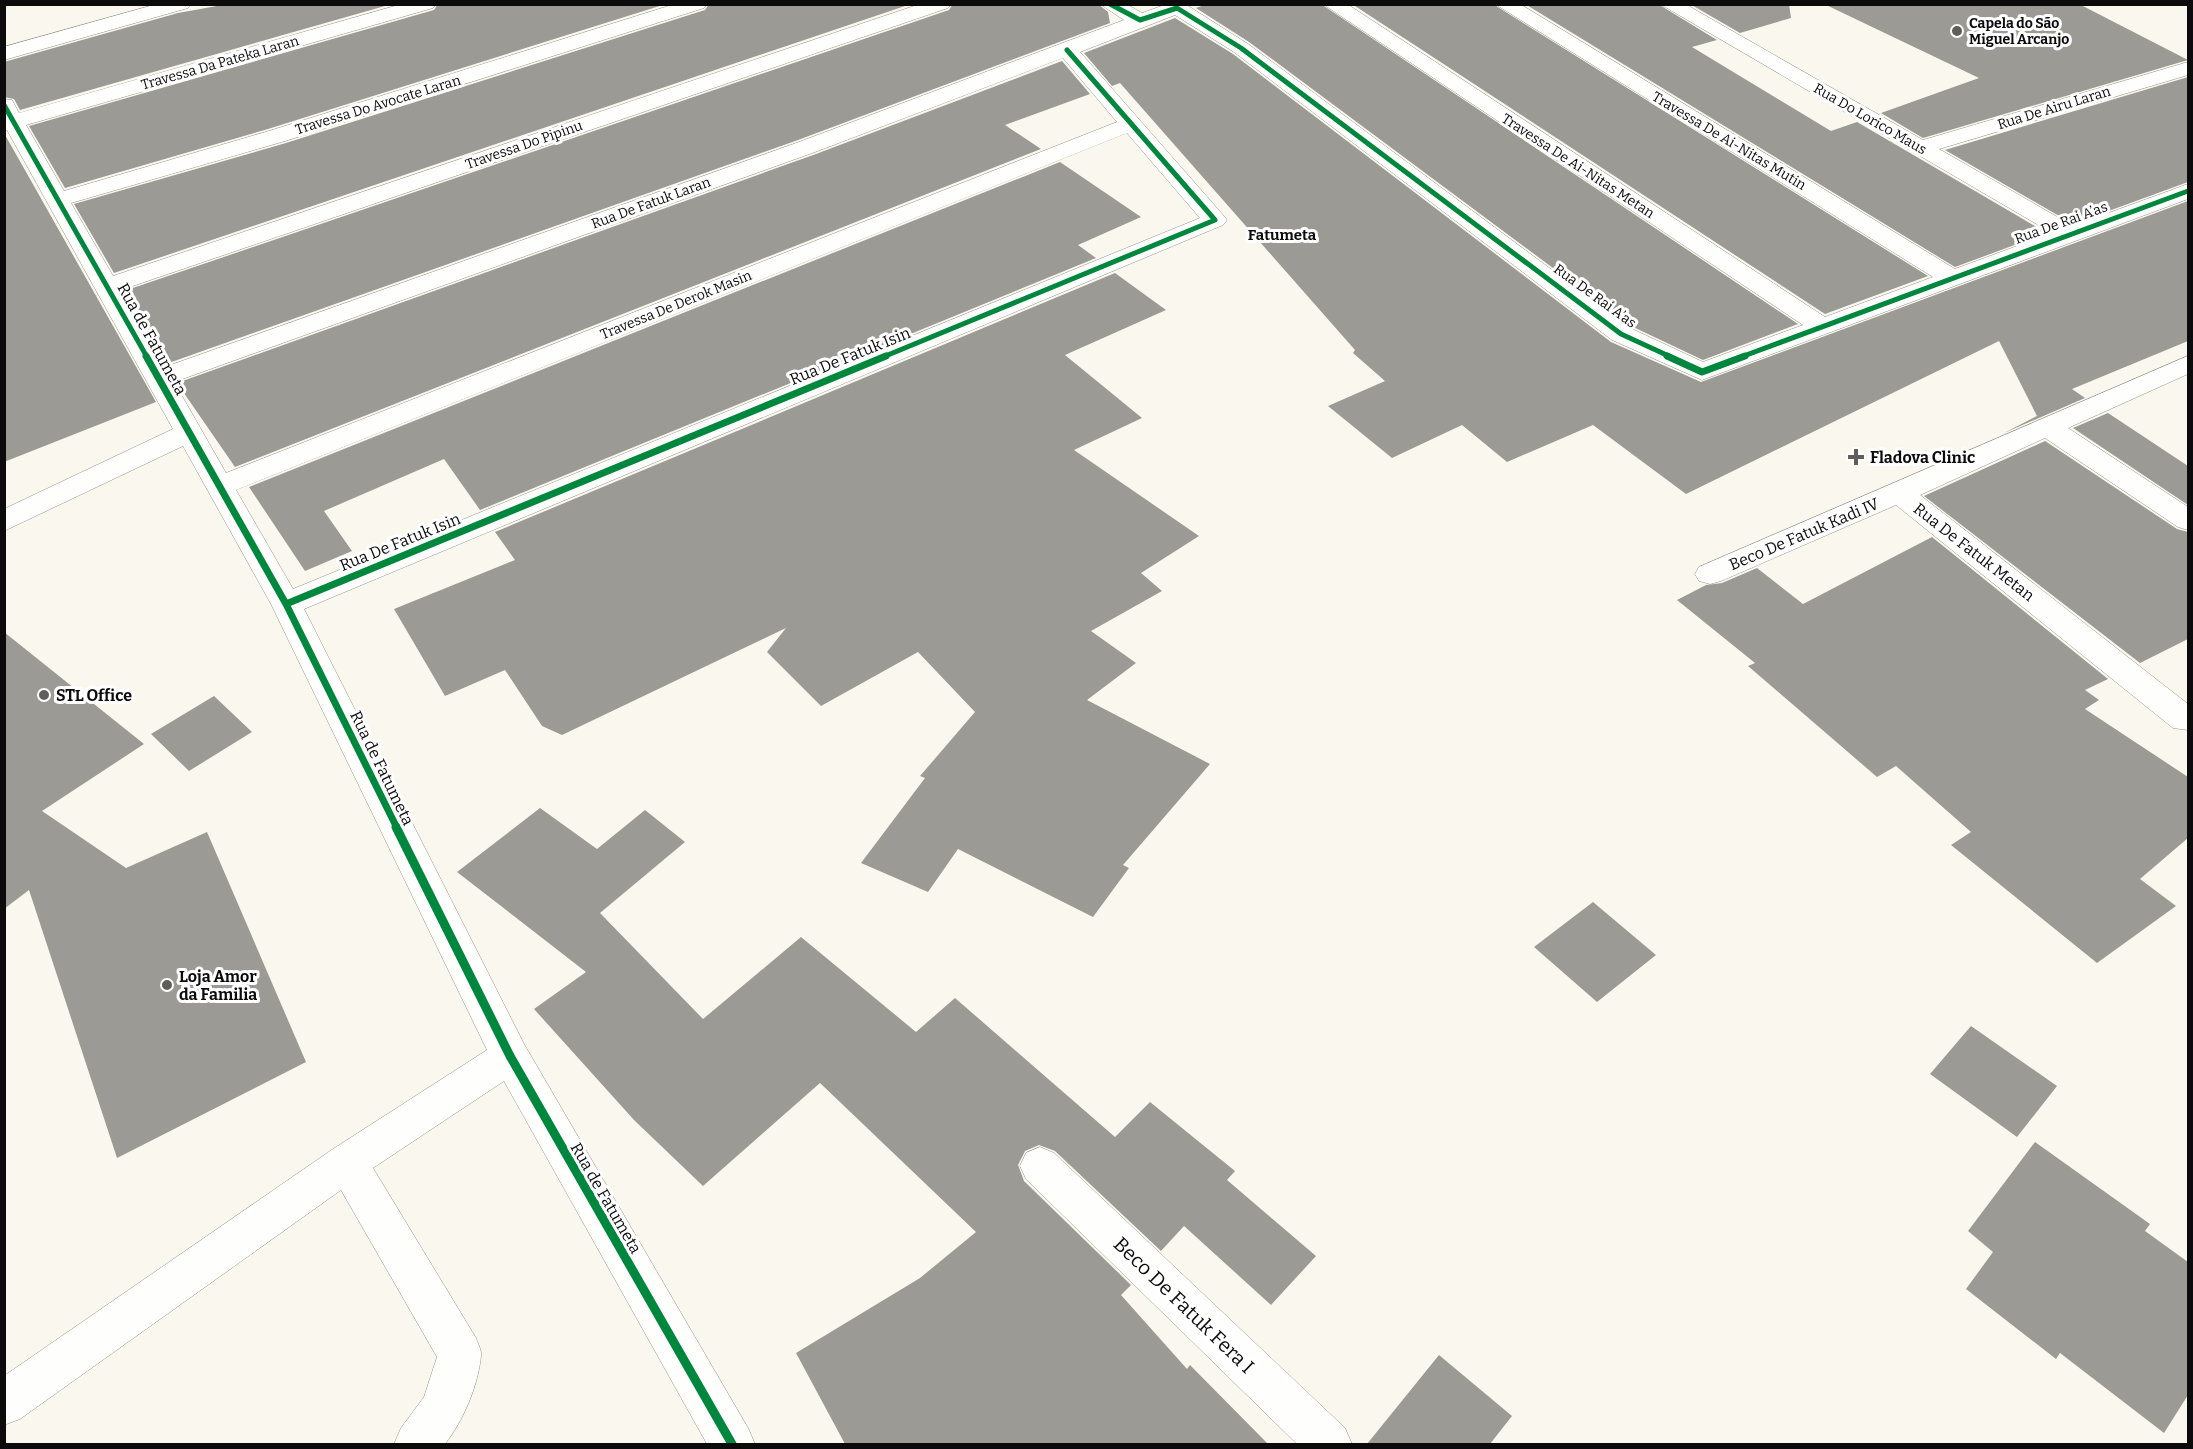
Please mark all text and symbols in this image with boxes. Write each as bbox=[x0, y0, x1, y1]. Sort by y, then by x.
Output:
place label: Capela do São Miguel Arcanjo bbox=[1969, 15, 2069, 48]
marker: Capela do São Miguel Arcanjo bbox=[1950, 24, 1964, 38]
street label: Travessa Da Pateka Laran bbox=[139, 32, 301, 94]
street label: Travessa Do Avocate Laran bbox=[293, 72, 463, 138]
street label: Rua Do Lorico Maus bbox=[1810, 80, 1930, 158]
street label: Rua De Airu Laran bbox=[1995, 83, 2113, 133]
street label: Travessa De Ai-Nitas Mutin bbox=[1649, 88, 1809, 194]
street label: Travessa De Ai-Nitas Metan bbox=[1498, 110, 1658, 222]
street label: Travessa Do Pipinu bbox=[463, 117, 585, 173]
street label: Rua De Fatuk Laran bbox=[589, 173, 713, 232]
street label: Rua De Rai A’as bbox=[2012, 198, 2110, 248]
district label: Fatumeta bbox=[1248, 226, 1317, 244]
street label: Rua De Rai A’as bbox=[1550, 260, 1640, 332]
street label: Travessa De Derok Masin bbox=[598, 267, 754, 343]
street label: Rua de Fatumeta bbox=[113, 280, 191, 398]
street label: Rua De Fatuk Isin bbox=[787, 323, 913, 389]
marker: Fladova Clinic bbox=[1847, 448, 1865, 466]
place label: Fladova Clinic bbox=[1870, 448, 1975, 467]
street label: Beco De Fatuk Kadi IV bbox=[1726, 493, 1883, 574]
street label: Rua De Fatuk Metan bbox=[1910, 499, 2038, 605]
street label: Rua De Fatuk Isin bbox=[337, 509, 463, 575]
place label: STL Office bbox=[56, 686, 132, 705]
marker: STL Office bbox=[37, 688, 51, 702]
street label: Rua de Fatumeta bbox=[346, 708, 418, 829]
place label: Loja Amor da Familia bbox=[179, 967, 257, 1004]
marker: Loja Amor da Familia bbox=[160, 978, 174, 992]
street label: Rua de Fatumeta bbox=[567, 1139, 646, 1257]
street label: Beco De Fatuk Fera I bbox=[1109, 1232, 1259, 1378]

